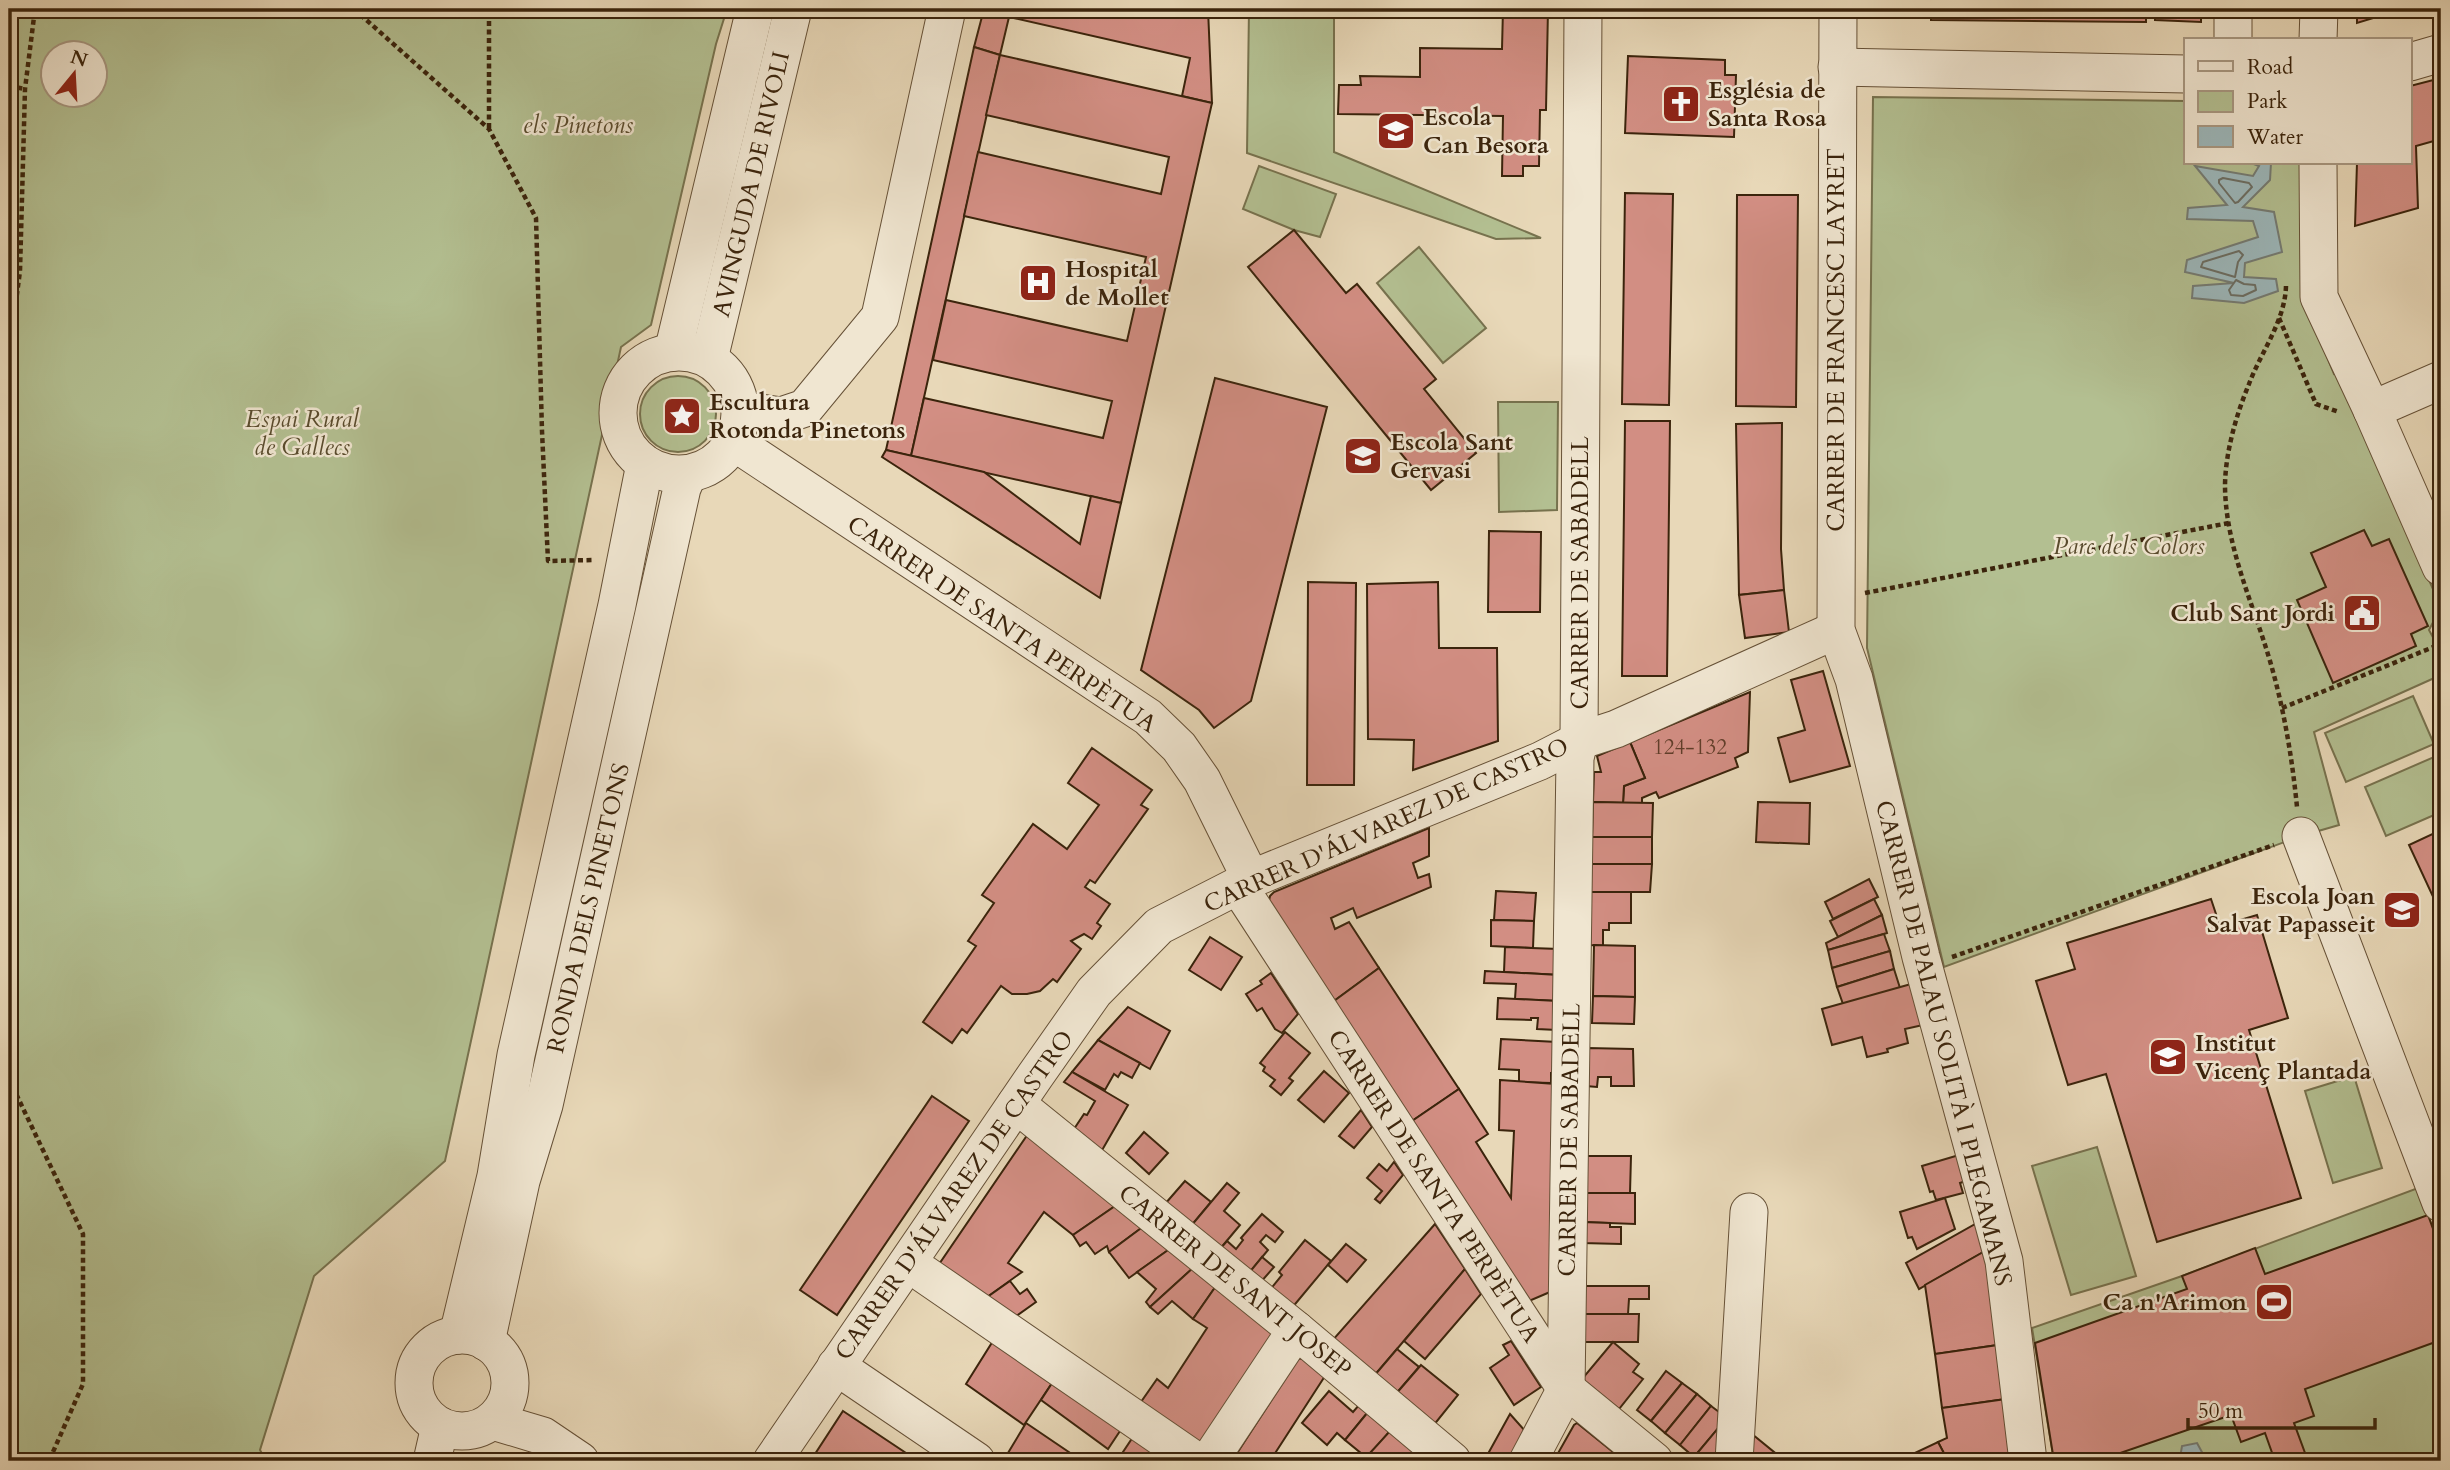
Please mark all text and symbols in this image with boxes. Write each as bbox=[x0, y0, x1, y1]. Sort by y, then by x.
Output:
north arrow bbox=[38, 38, 108, 108]
legend bbox=[2184, 38, 2412, 164]
text: N bbox=[67, 44, 91, 74]
street label: AVINGUDA DE RIVOLI bbox=[705, 48, 798, 320]
text: Road bbox=[2247, 53, 2293, 82]
place label: Església de Santa Rosa bbox=[1708, 74, 1827, 135]
church icon: Església de Santa Rosa bbox=[1660, 83, 1702, 125]
text: Park bbox=[2247, 87, 2288, 116]
place label: Escola Can Besora bbox=[1423, 101, 1549, 162]
park label: els Pinetons bbox=[523, 109, 633, 142]
school or university icon: Escola Can Besora bbox=[1375, 110, 1417, 152]
text: Water bbox=[2246, 123, 2303, 152]
street label: CARRER DE FRANCESC LAYRET bbox=[1820, 148, 1853, 532]
place label: Hospital de Mollet bbox=[1065, 253, 1169, 314]
hospital icon: Hospital de Mollet bbox=[1017, 262, 1059, 304]
place label: Escultura Rotonda Pinetons bbox=[709, 386, 905, 447]
place icon: Escultura Rotonda Pinetons bbox=[661, 395, 703, 437]
park label: Espai Rural de Gallecs bbox=[245, 403, 360, 464]
place label: Escola Sant Gervasi bbox=[1390, 426, 1513, 487]
school or university icon: Escola Sant Gervasi bbox=[1342, 435, 1384, 477]
street label: CARRER DE SABADELL bbox=[1564, 436, 1597, 710]
street label: CARRER DE SANTA PERPÈTUA bbox=[840, 508, 1164, 741]
park label: Parc dels Colors bbox=[2053, 530, 2205, 563]
public building icon: Club Sant Jordi bbox=[2341, 592, 2383, 634]
place label: Club Sant Jordi bbox=[2170, 597, 2335, 630]
street label: CARRER D'ÁLVAREZ DE CASTRO bbox=[1199, 730, 1574, 921]
house number: 124-132 bbox=[1653, 733, 1727, 762]
street label: RONDA DELS PINETONS bbox=[539, 760, 638, 1056]
street label: CARRER DE PALAU SOLITÀ I PLEGAMANS bbox=[1867, 797, 2020, 1289]
place label: Escola Joan Salvat Papasseit bbox=[2207, 880, 2376, 941]
school or university icon: Escola Joan Salvat Papasseit bbox=[2381, 889, 2423, 931]
street label: CARRER DE SABADELL bbox=[1551, 1003, 1588, 1277]
street label: CARRER DE SANTA PERPÈTUA bbox=[1320, 1023, 1548, 1350]
street label: CARRER D'ÁLVAREZ DE CASTRO bbox=[827, 1024, 1081, 1367]
place label: Institut Vicenç Plantada bbox=[2195, 1027, 2371, 1088]
school or university icon: Institut Vicenç Plantada bbox=[2147, 1036, 2189, 1078]
street label: CARRER DE SANT JOSEP bbox=[1111, 1177, 1358, 1386]
sports icon: Ca n'Arimon bbox=[2253, 1281, 2295, 1323]
place label: Ca n'Arimon bbox=[2103, 1286, 2248, 1319]
scale bar bbox=[2188, 1386, 2375, 1430]
text: 50 m bbox=[2198, 1397, 2243, 1426]

